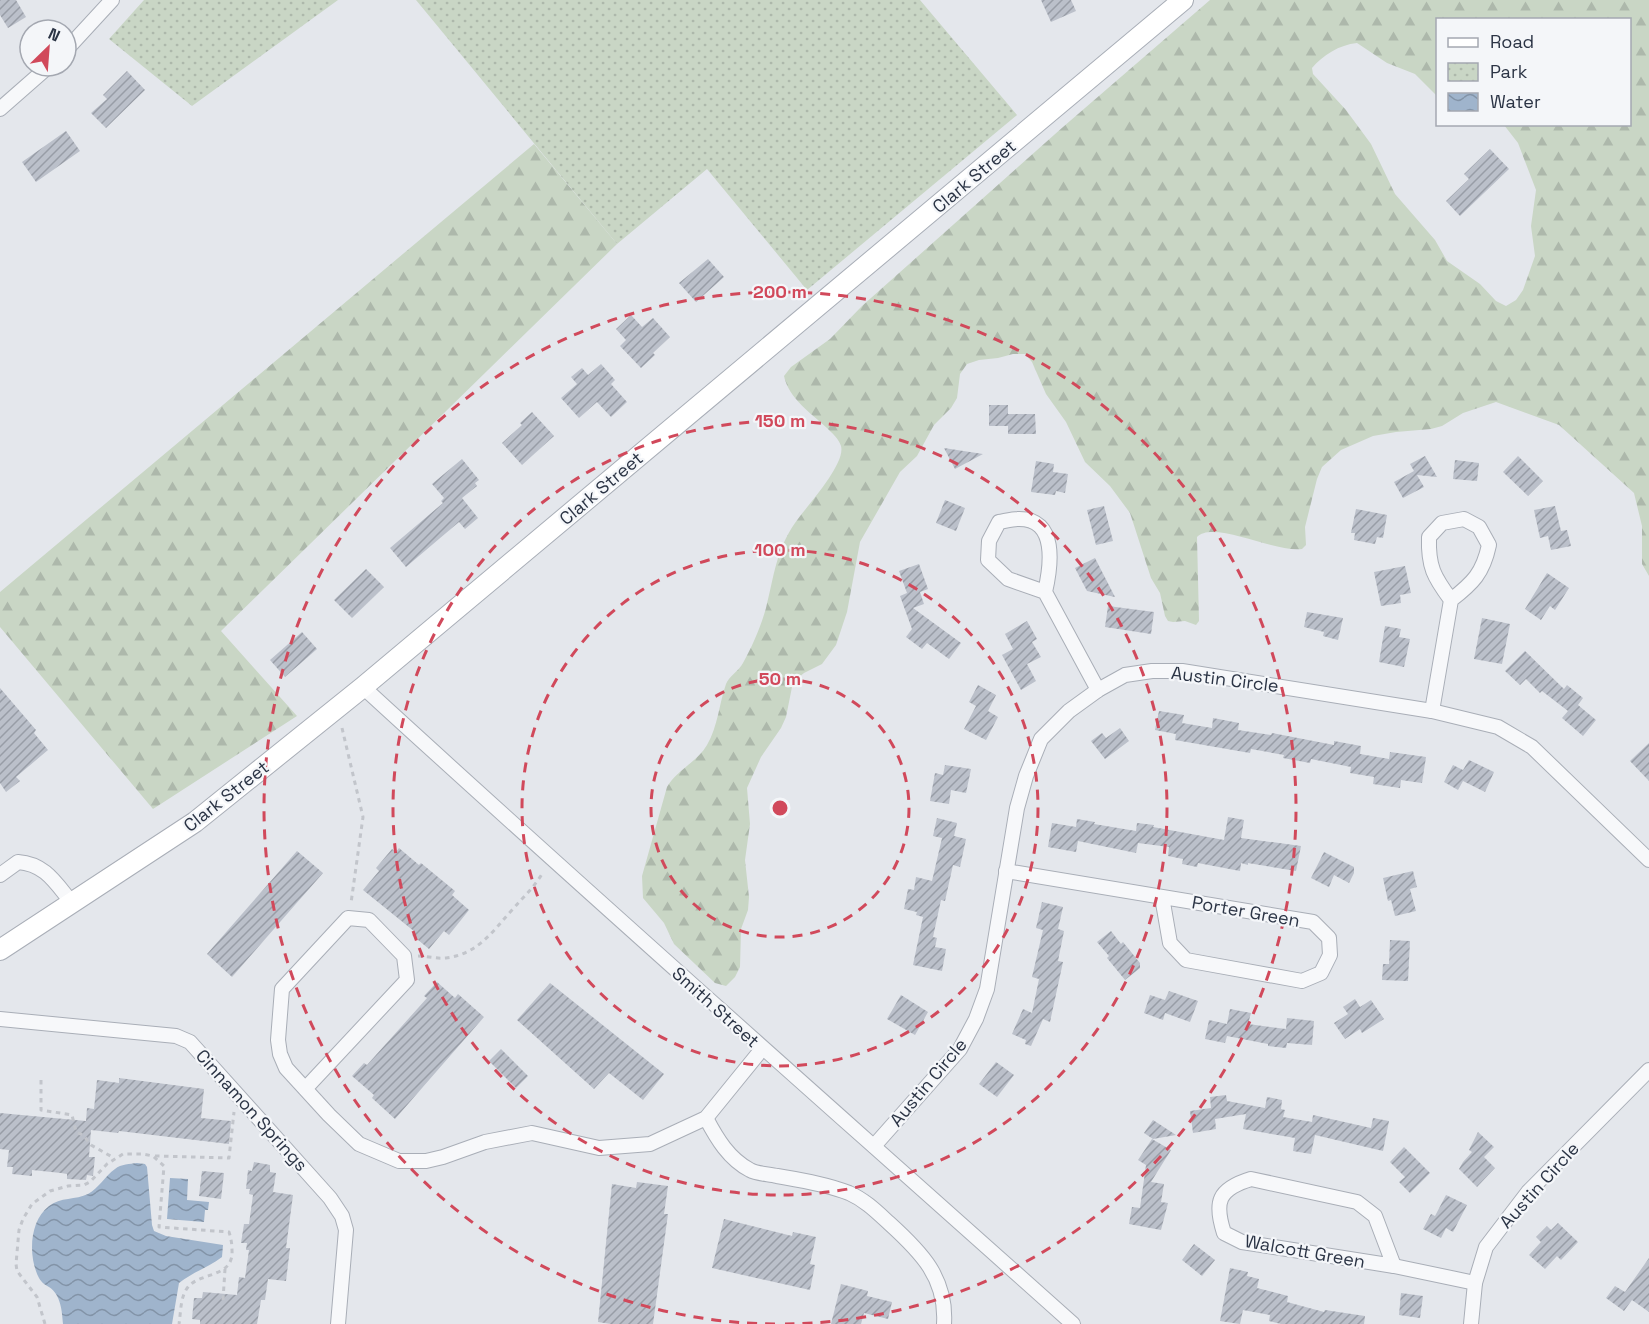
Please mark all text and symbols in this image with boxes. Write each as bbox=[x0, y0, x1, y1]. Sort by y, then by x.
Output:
north arrow bbox=[18, 18, 78, 78]
legend bbox=[1436, 18, 1631, 126]
text: N bbox=[45, 23, 63, 47]
text: Road bbox=[1490, 30, 1534, 53]
text: Park bbox=[1490, 60, 1528, 83]
text: Water bbox=[1490, 90, 1541, 113]
street label: Clark Street bbox=[927, 134, 1021, 218]
text: 200 m bbox=[753, 280, 807, 303]
text: 150 m bbox=[755, 409, 805, 432]
street label: Clark Street bbox=[554, 446, 648, 530]
text: 100 m bbox=[754, 538, 806, 561]
street label: Austin Circle bbox=[1170, 661, 1280, 697]
text: 50 m bbox=[759, 667, 801, 690]
street label: Clark Street bbox=[179, 755, 273, 837]
centre of rings bbox=[770, 798, 790, 818]
street label: Porter Green bbox=[1190, 890, 1302, 932]
street label: Smith Street bbox=[667, 962, 765, 1052]
street label: Austin Circle bbox=[884, 1033, 972, 1131]
street label: Cinnamon Springs bbox=[191, 1044, 313, 1176]
street label: Austin Circle bbox=[1494, 1137, 1584, 1233]
street label: Walcott Green bbox=[1243, 1229, 1367, 1273]

